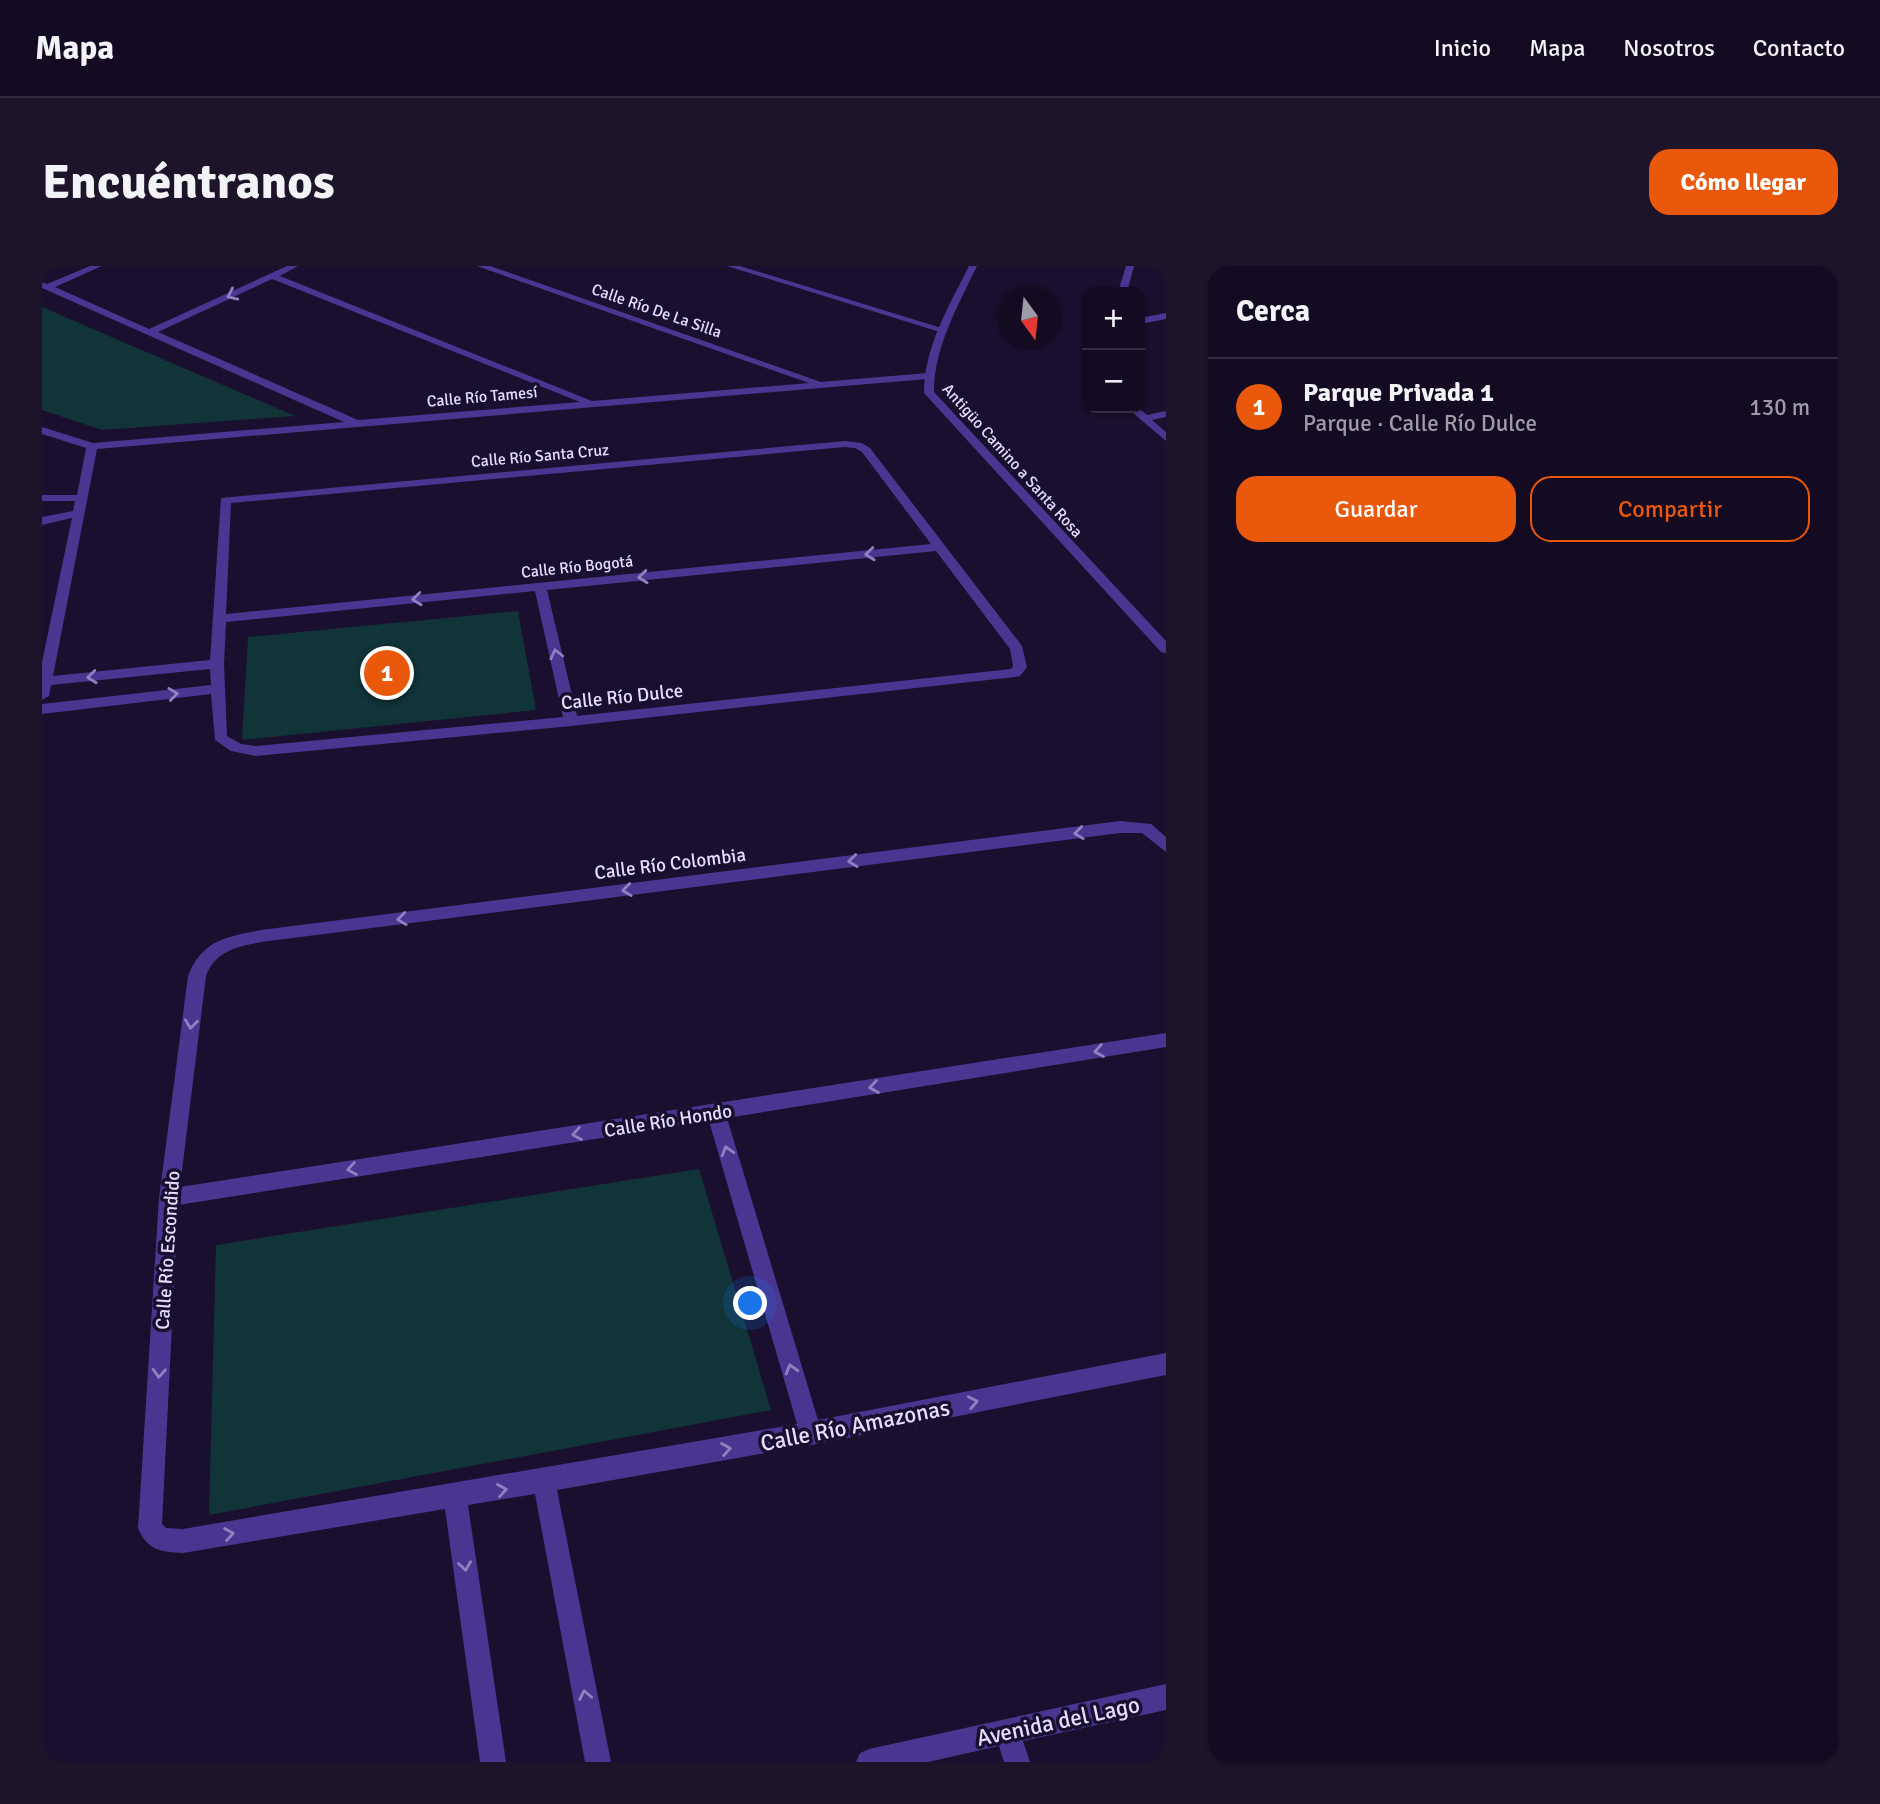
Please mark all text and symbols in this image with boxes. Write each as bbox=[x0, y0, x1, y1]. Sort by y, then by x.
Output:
text: Mapa bbox=[35, 28, 114, 69]
text: Inicio bbox=[1434, 33, 1491, 63]
text: Mapa bbox=[1529, 33, 1585, 63]
text: Nosotros bbox=[1623, 33, 1715, 63]
text: Contacto bbox=[1753, 33, 1845, 63]
button: Cómo llegar bbox=[1649, 149, 1838, 215]
text: Encuéntranos bbox=[42, 152, 335, 212]
street label: Calle Río De La Silla bbox=[589, 279, 724, 343]
one-way arrow bbox=[227, 286, 239, 300]
north arrow bbox=[998, 287, 1061, 350]
map controls bbox=[1082, 287, 1145, 413]
button: + bbox=[1082, 287, 1145, 350]
text: Cerca bbox=[1236, 293, 1310, 330]
button: − bbox=[1082, 350, 1145, 413]
text: Parque Privada 1 bbox=[1303, 377, 1494, 409]
street label: Antigüo Camino a Santa Rosa bbox=[938, 380, 1087, 542]
street label: Calle Río Tamesí bbox=[426, 382, 539, 412]
text: 1 bbox=[1253, 393, 1265, 422]
text: 130 m bbox=[1749, 393, 1810, 422]
text: Parque · Calle Río Dulce bbox=[1303, 409, 1537, 438]
street label: Calle Río Santa Cruz bbox=[470, 440, 610, 472]
button: Guardar bbox=[1236, 476, 1516, 542]
button: Compartir bbox=[1530, 476, 1810, 542]
one-way arrow bbox=[864, 546, 875, 561]
street label: Calle Río Bogotá bbox=[520, 551, 634, 583]
one-way arrow bbox=[638, 569, 649, 584]
one-way arrow bbox=[411, 591, 422, 606]
pin: 1 bbox=[364, 647, 410, 699]
one-way arrow bbox=[549, 649, 564, 661]
one-way arrow bbox=[86, 669, 98, 684]
street label: Calle Río Dulce bbox=[560, 679, 684, 715]
one-way arrow bbox=[168, 687, 179, 702]
one-way arrow bbox=[1073, 825, 1084, 840]
street label: Calle Río Colombia bbox=[593, 843, 747, 885]
one-way arrow bbox=[847, 854, 859, 869]
one-way arrow bbox=[621, 882, 633, 897]
one-way arrow bbox=[396, 911, 407, 926]
one-way arrow bbox=[183, 1018, 198, 1030]
one-way arrow bbox=[1093, 1043, 1105, 1058]
one-way arrow bbox=[868, 1079, 880, 1094]
street label: Calle Río Hondo bbox=[603, 1099, 734, 1143]
one-way arrow bbox=[571, 1126, 583, 1141]
one-way arrow bbox=[720, 1145, 735, 1157]
one-way arrow bbox=[346, 1161, 358, 1176]
street label: Calle Río Escondido bbox=[150, 1170, 186, 1330]
your location bbox=[733, 1286, 767, 1320]
one-way arrow bbox=[785, 1363, 800, 1375]
one-way arrow bbox=[151, 1367, 166, 1378]
street label: Calle Río Amazonas bbox=[758, 1393, 952, 1458]
one-way arrow bbox=[967, 1396, 979, 1411]
one-way arrow bbox=[720, 1443, 732, 1458]
one-way arrow bbox=[496, 1483, 508, 1498]
one-way arrow bbox=[223, 1527, 235, 1542]
one-way arrow bbox=[457, 1560, 472, 1572]
one-way arrow bbox=[578, 1689, 593, 1701]
street label: Avenida del Lago bbox=[974, 1690, 1142, 1753]

